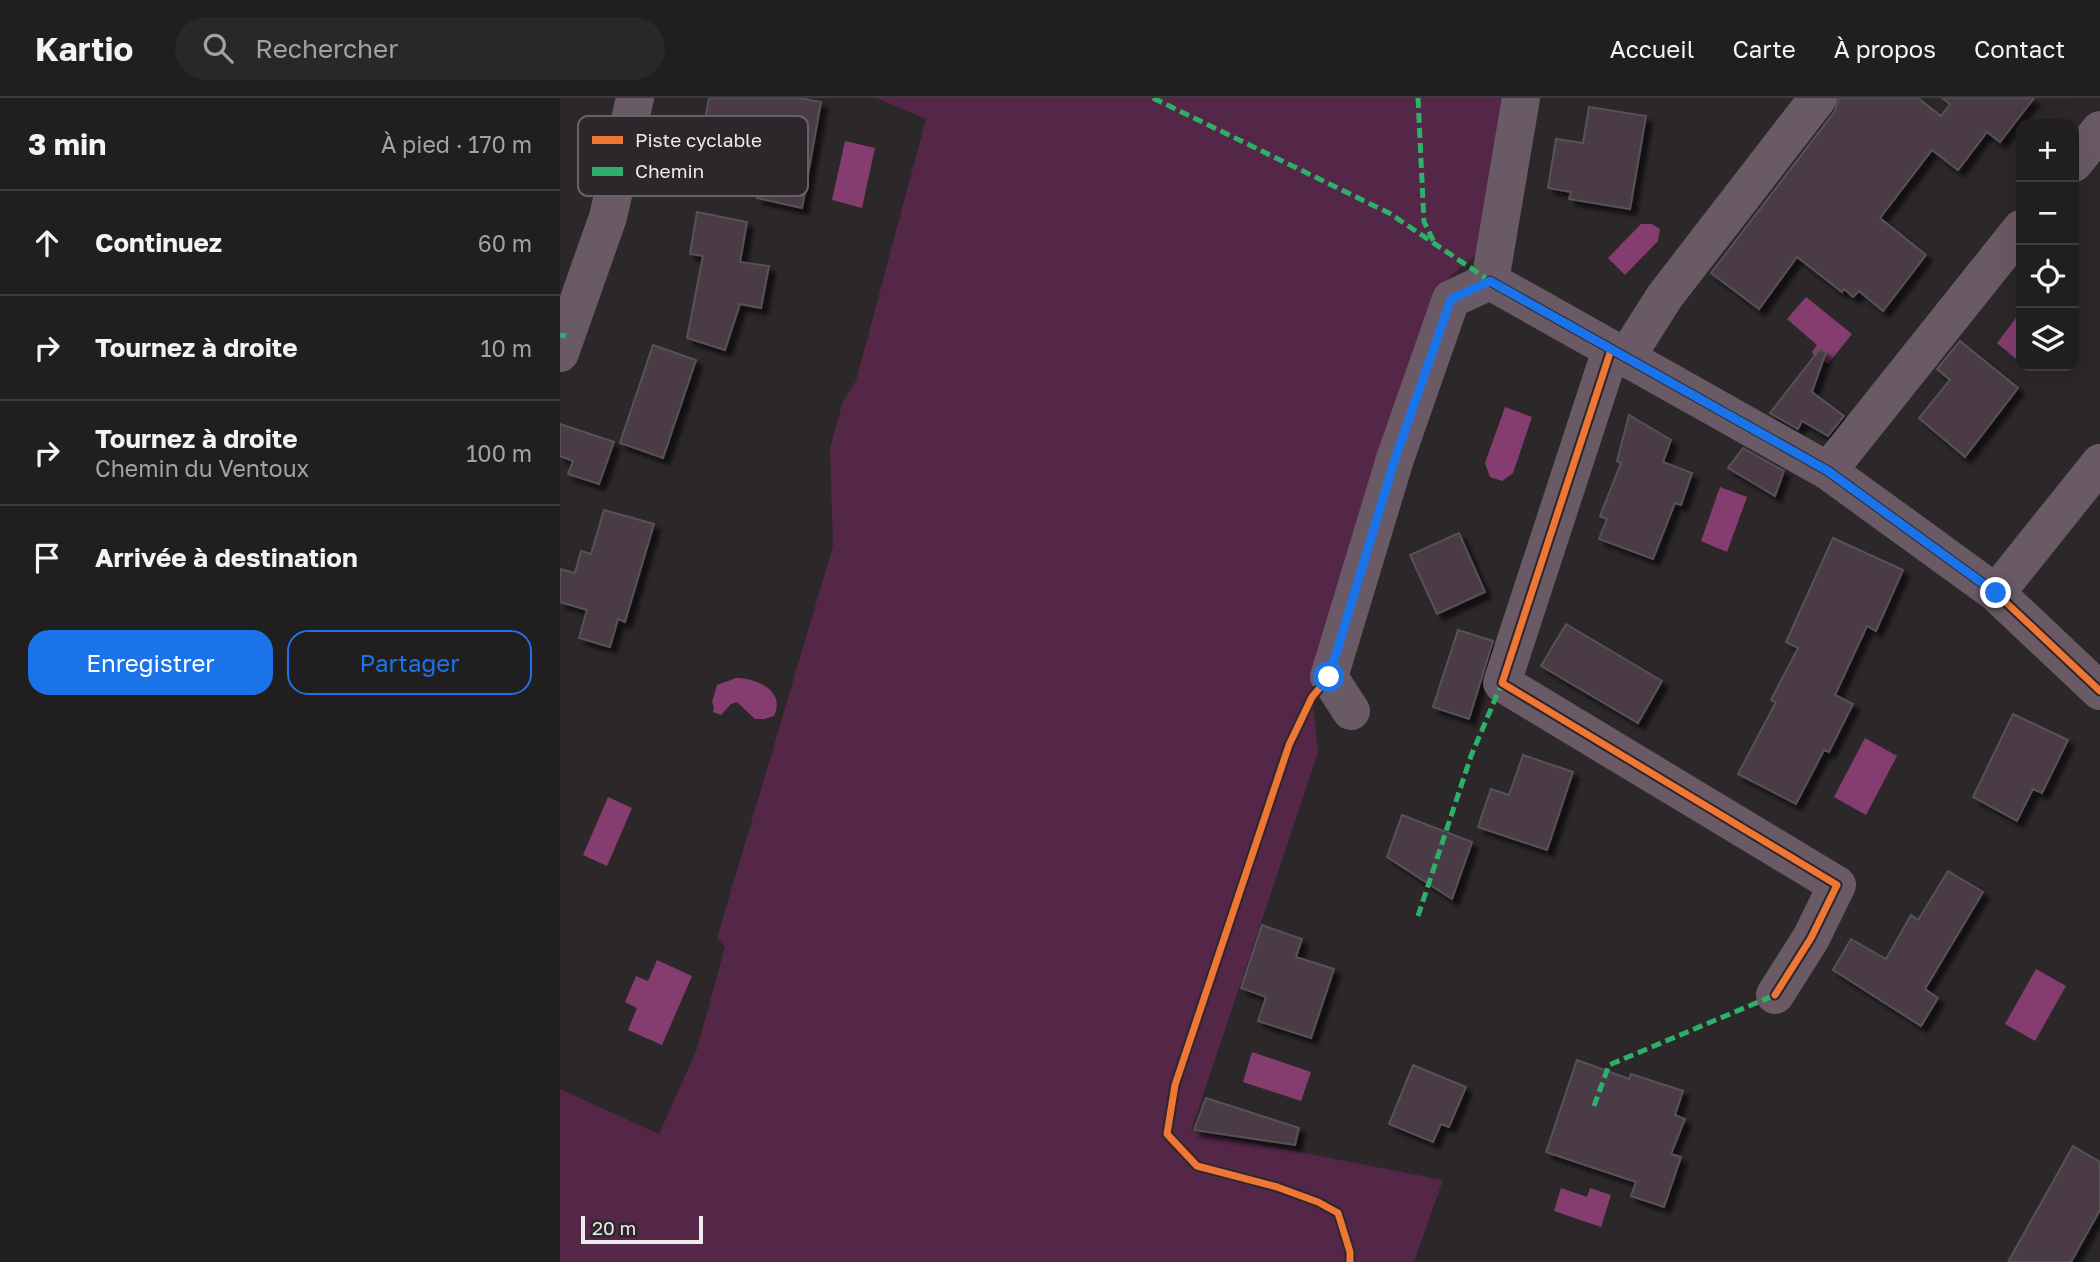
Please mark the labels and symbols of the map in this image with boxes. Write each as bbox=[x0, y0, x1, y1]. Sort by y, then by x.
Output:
legend bbox=[578, 116, 808, 196]
text: Piste cyclable bbox=[635, 128, 762, 151]
text: Chemin bbox=[635, 159, 704, 182]
route end bbox=[1980, 577, 2011, 608]
route start bbox=[1313, 661, 1344, 692]
scale bar bbox=[581, 1213, 704, 1245]

